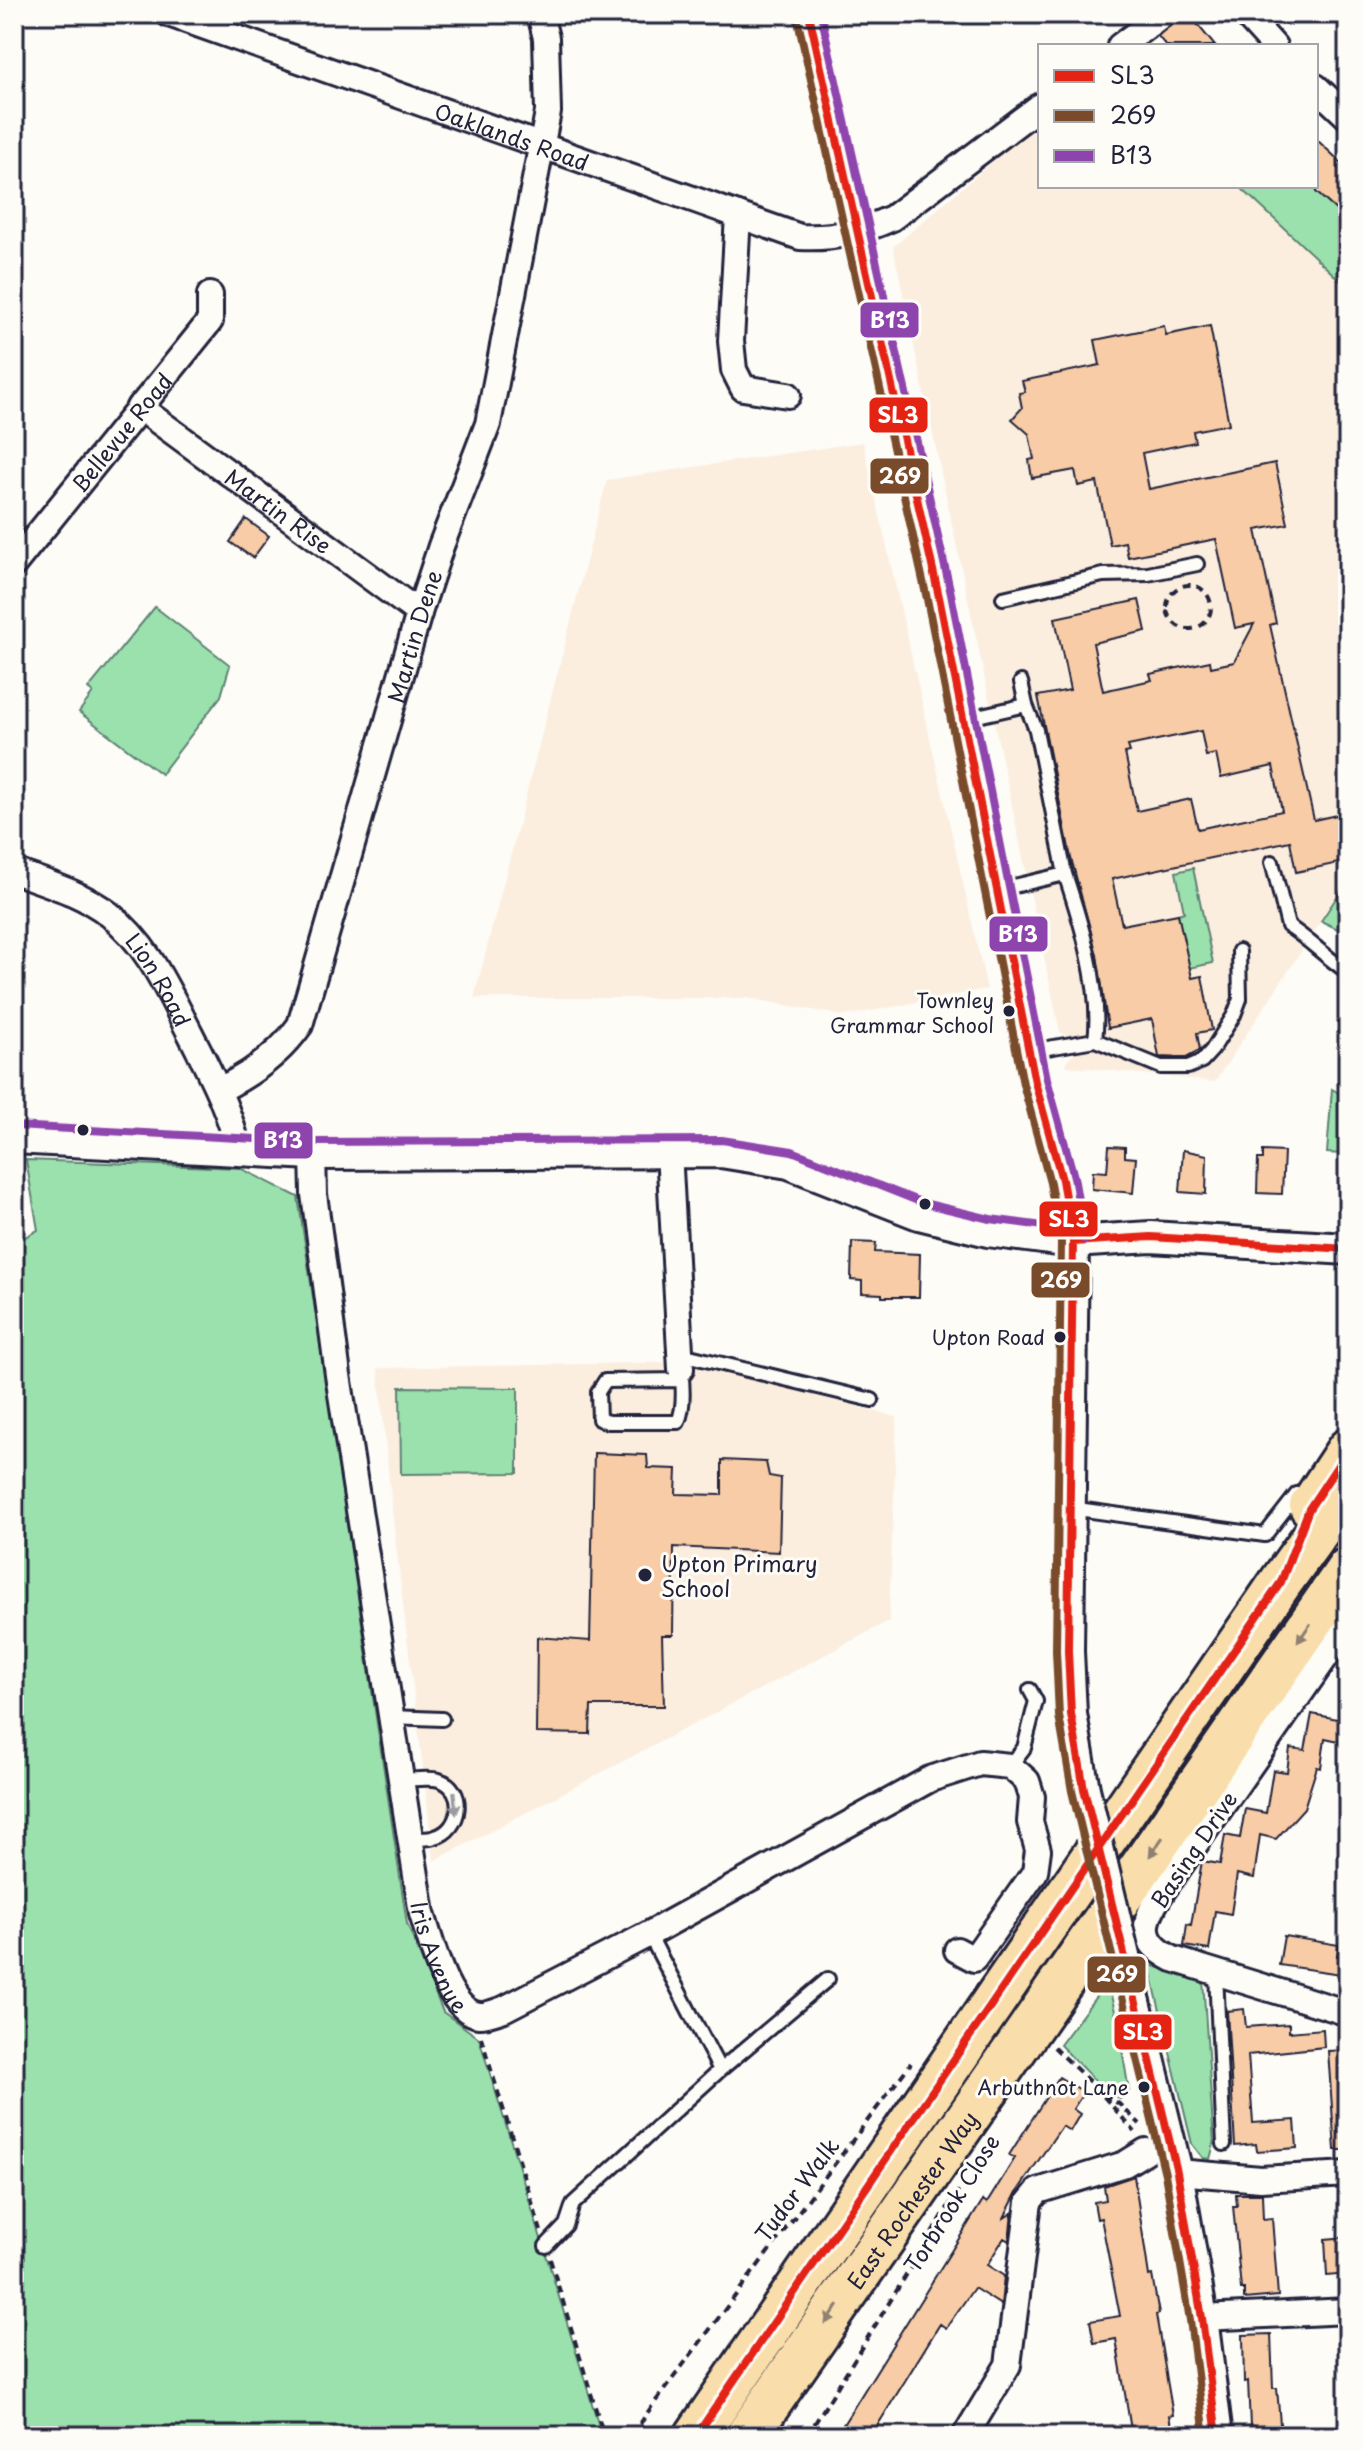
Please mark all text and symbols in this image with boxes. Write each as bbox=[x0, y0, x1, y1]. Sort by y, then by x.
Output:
legend bbox=[1038, 44, 1318, 188]
text: SL3 bbox=[1110, 56, 1155, 92]
street label: Oaklands Road bbox=[431, 93, 594, 178]
text: 269 bbox=[1110, 96, 1156, 132]
text: B13 bbox=[1110, 136, 1153, 172]
line badge: B13 bbox=[859, 301, 920, 339]
text: B13 bbox=[870, 302, 910, 335]
street label: Bellevue Road bbox=[62, 365, 179, 499]
line badge: SL3 bbox=[868, 396, 929, 434]
text: SL3 bbox=[877, 397, 919, 430]
line badge: 269 bbox=[869, 457, 930, 495]
text: 269 bbox=[879, 458, 921, 491]
street label: Martin Rise bbox=[219, 460, 339, 560]
street label: Martin Dene bbox=[378, 565, 449, 706]
line badge: B13 bbox=[988, 915, 1049, 953]
text: B13 bbox=[998, 916, 1038, 949]
street label: Lion Road bbox=[119, 925, 200, 1032]
place label: Townley Grammar School bbox=[830, 985, 994, 1040]
marker: Townley Grammar School bbox=[1001, 1003, 1017, 1019]
line badge: B13 bbox=[253, 1121, 314, 1160]
unlabelled marker bbox=[75, 1122, 91, 1138]
text: B13 bbox=[263, 1122, 303, 1155]
unlabelled marker bbox=[917, 1196, 933, 1212]
line badge: SL3 bbox=[1038, 1200, 1099, 1238]
text: SL3 bbox=[1048, 1201, 1090, 1234]
line badge: 269 bbox=[1030, 1261, 1091, 1299]
text: 269 bbox=[1040, 1262, 1082, 1295]
place label: Upton Road bbox=[931, 1322, 1045, 1352]
marker: Upton Road bbox=[1052, 1329, 1068, 1345]
place label: Upton Primary School bbox=[661, 1546, 818, 1604]
marker: Upton Primary School bbox=[636, 1566, 654, 1584]
one-way arrow bbox=[1297, 1623, 1312, 1644]
street label: Basing Drive bbox=[1142, 1784, 1244, 1914]
one-way arrow bbox=[449, 1791, 462, 1816]
one-way arrow bbox=[1149, 1837, 1164, 1858]
street label: Iris Avenue bbox=[404, 1899, 476, 2019]
line badge: 269 bbox=[1086, 1955, 1147, 1994]
text: 269 bbox=[1096, 1956, 1138, 1989]
line badge: SL3 bbox=[1113, 2013, 1173, 2051]
text: SL3 bbox=[1122, 2014, 1164, 2047]
place label: Arbuthnot Lane bbox=[977, 2072, 1129, 2102]
marker: Arbuthnot Lane bbox=[1136, 2079, 1152, 2095]
street label: East Rochester Way bbox=[838, 2104, 984, 2295]
street label: Torbrook Close bbox=[895, 2127, 1007, 2279]
street label: Tudor Walk bbox=[746, 2130, 846, 2248]
one-way arrow bbox=[825, 2303, 840, 2324]

